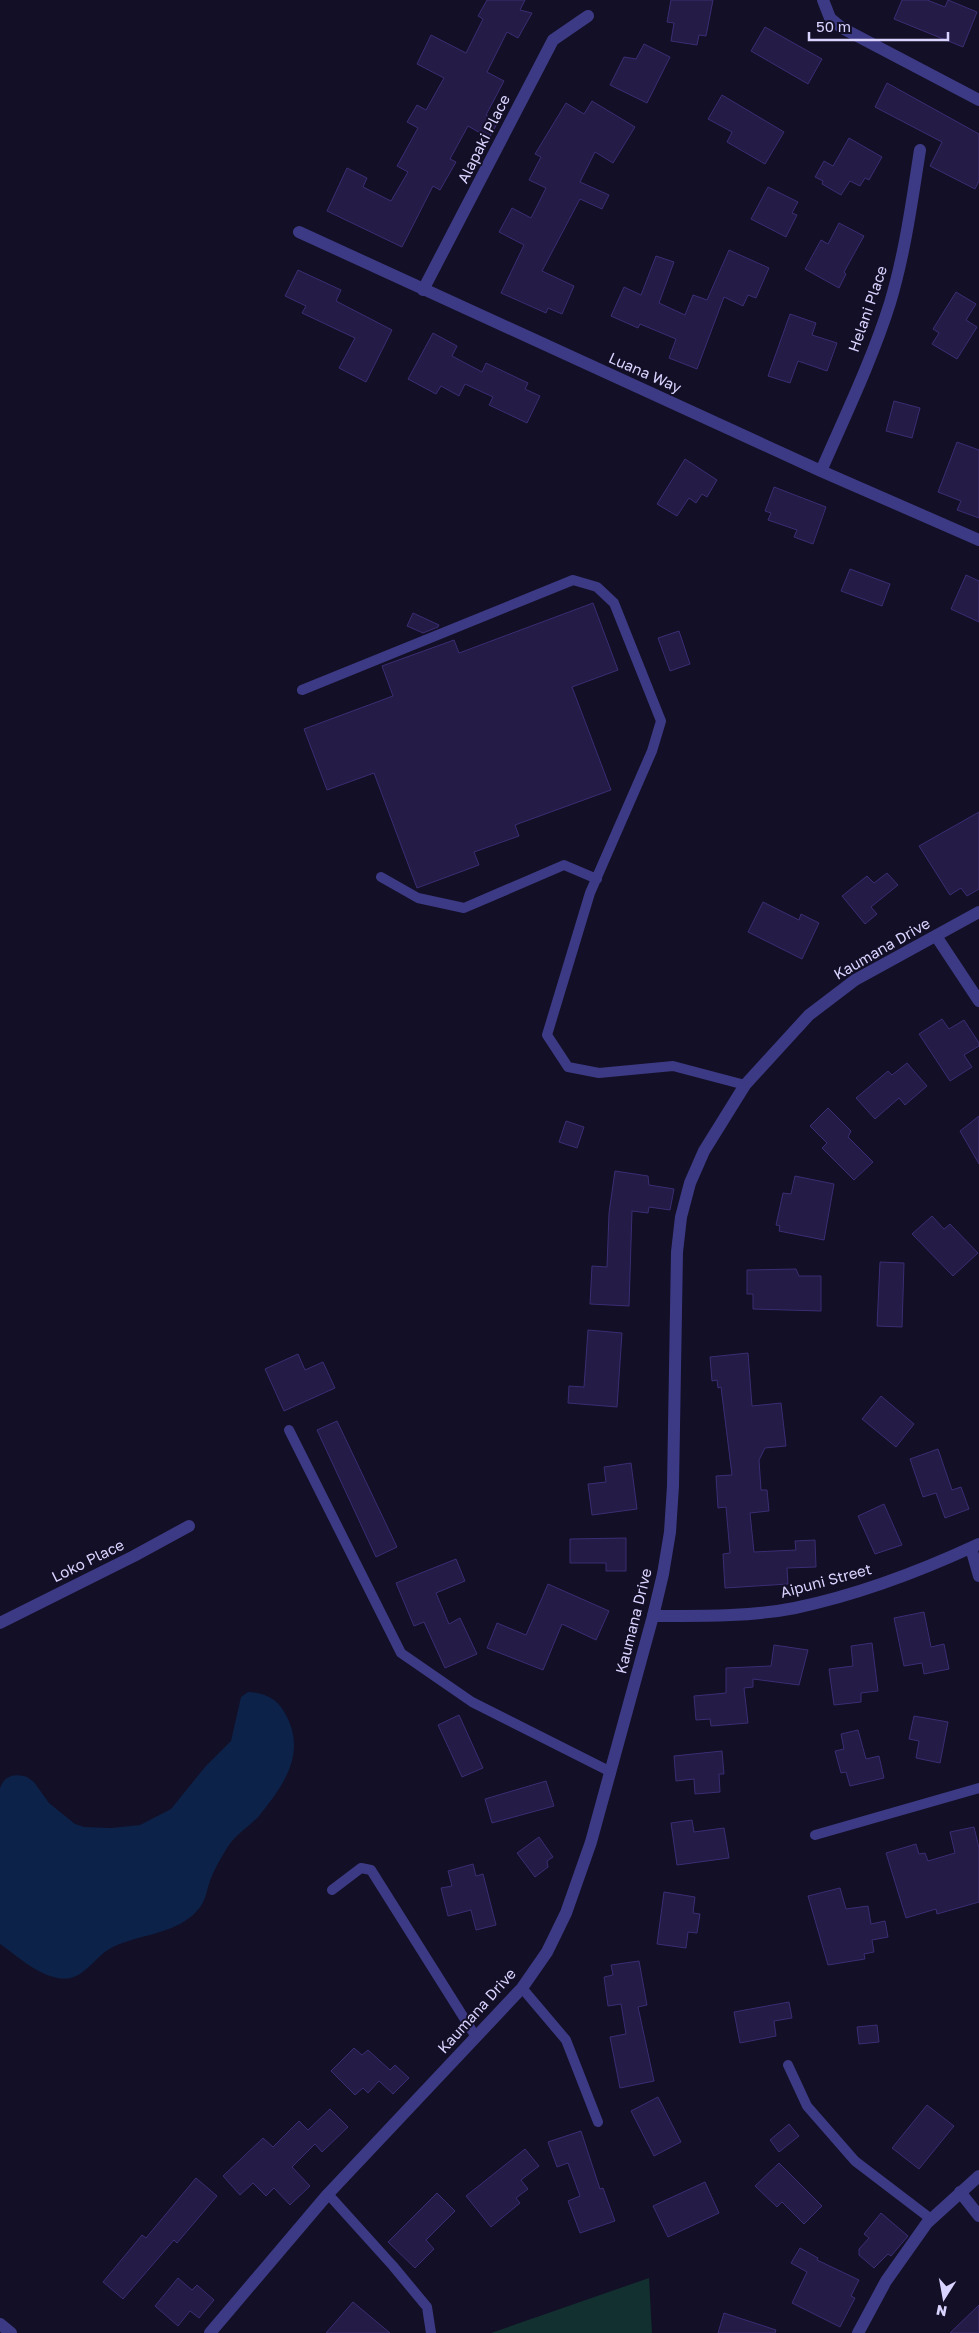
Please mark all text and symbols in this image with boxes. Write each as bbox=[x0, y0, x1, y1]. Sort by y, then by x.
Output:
scale bar bbox=[809, 10, 948, 42]
text: 50 m bbox=[816, 17, 851, 35]
street label: Alapaki Place bbox=[453, 91, 513, 186]
street label: Helani Place bbox=[844, 263, 890, 354]
street label: Luana Way bbox=[606, 348, 685, 396]
street label: Kaumana Drive bbox=[830, 913, 933, 983]
street label: Loko Place bbox=[48, 1535, 127, 1585]
street label: Aipuni Street bbox=[778, 1559, 873, 1601]
street label: Kaumana Drive bbox=[611, 1566, 655, 1675]
street label: Kaumana Drive bbox=[433, 1964, 519, 2057]
north arrow bbox=[919, 2273, 969, 2323]
text: N bbox=[935, 2302, 948, 2321]

